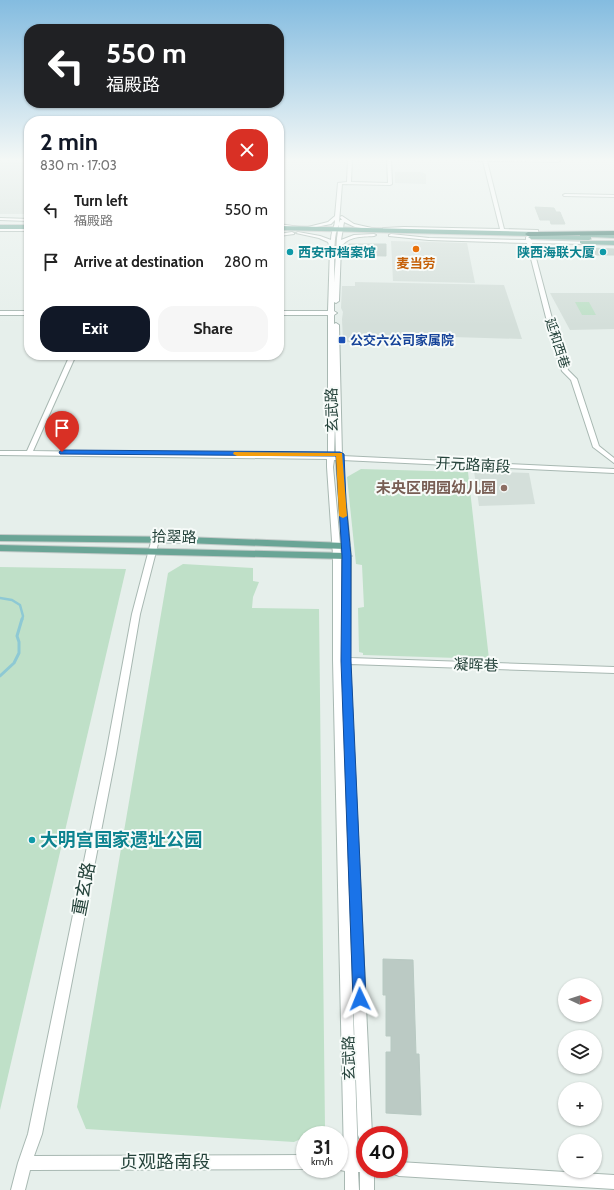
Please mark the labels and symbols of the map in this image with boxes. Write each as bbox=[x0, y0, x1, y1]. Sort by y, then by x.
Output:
place label: 西安市档案馆 bbox=[298, 244, 376, 260]
marker: 麦当劳 bbox=[411, 244, 421, 254]
place label: 陕西海联大厦 bbox=[517, 244, 595, 260]
marker: 西安市档案馆 bbox=[285, 247, 295, 257]
marker: 陕西海联大厦 bbox=[598, 247, 608, 257]
place label: 麦当劳 bbox=[396, 255, 436, 271]
street label: 延和西巷 bbox=[542, 316, 574, 370]
place label: 公交六公司家属院 bbox=[350, 332, 454, 348]
marker: 公交六公司家属院 bbox=[337, 335, 347, 345]
street label: 玄武路 bbox=[323, 387, 341, 433]
pin bbox=[45, 411, 79, 452]
street label: 开元路南段 bbox=[435, 454, 511, 476]
place label: 未央区明园幼儿园 bbox=[376, 479, 496, 497]
marker: 未央区明园幼儿园 bbox=[499, 483, 509, 493]
street label: 拾翠路 bbox=[151, 528, 197, 546]
street label: 凝晖巷 bbox=[453, 655, 499, 675]
place label: 大明宫国家遗址公园 bbox=[40, 829, 202, 851]
marker: 大明宫国家遗址公园 bbox=[27, 835, 37, 845]
street label: 重玄路 bbox=[68, 860, 100, 918]
position arrow bbox=[339, 978, 381, 1020]
north arrow bbox=[558, 978, 602, 1022]
street label: 玄武路 bbox=[340, 1035, 358, 1081]
speed limit sign: 40 bbox=[356, 1126, 408, 1178]
street label: 贞观路南段 bbox=[120, 1151, 210, 1173]

